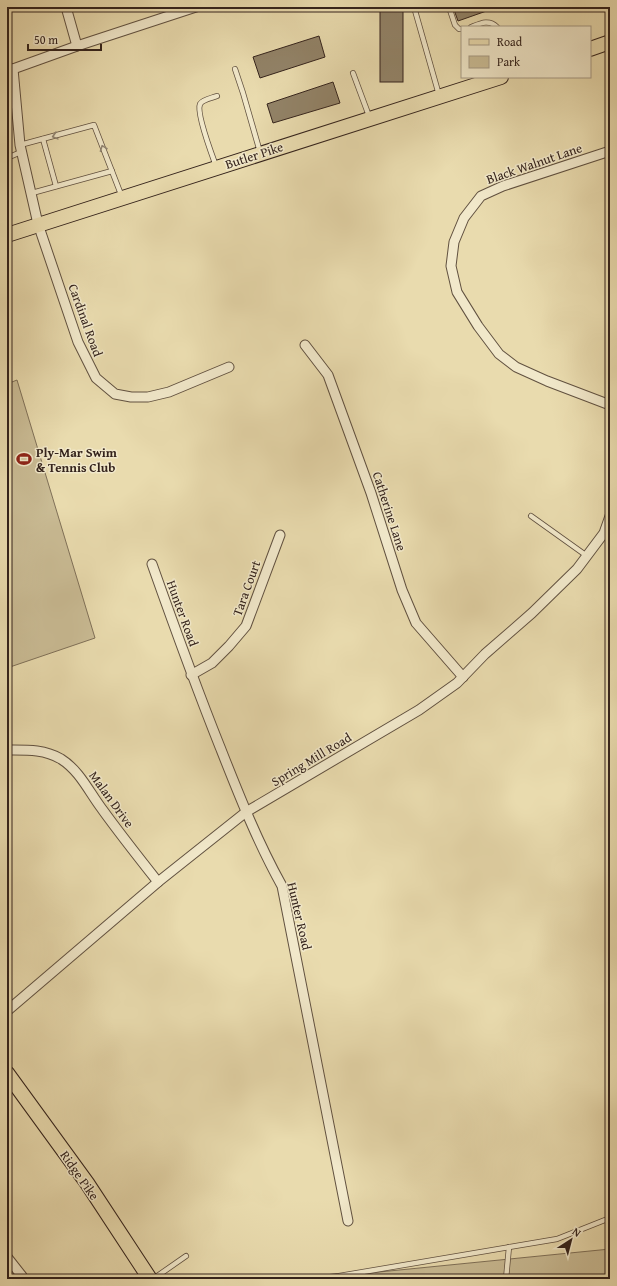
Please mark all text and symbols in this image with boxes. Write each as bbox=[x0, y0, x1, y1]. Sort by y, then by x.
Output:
scale bar bbox=[28, 26, 101, 52]
legend bbox=[461, 26, 591, 78]
text: 50 m bbox=[34, 31, 58, 48]
text: Road bbox=[497, 33, 523, 50]
text: Park bbox=[497, 53, 521, 70]
one-way arrow bbox=[52, 131, 59, 140]
street label: Butler Pike bbox=[223, 137, 286, 174]
street label: Black Walnut Lane bbox=[484, 138, 585, 189]
one-way arrow bbox=[100, 145, 108, 152]
street label: Cardinal Road bbox=[64, 281, 108, 359]
place label: Ply-Mar Swim & Tennis Club bbox=[36, 443, 118, 477]
sports icon: Ply-Mar Swim & Tennis Club bbox=[15, 450, 33, 468]
street label: Catherine Lane bbox=[368, 469, 411, 553]
street label: Tara Court bbox=[228, 557, 265, 619]
street label: Hunter Road bbox=[162, 577, 203, 649]
street label: Spring Mill Road bbox=[268, 728, 355, 791]
street label: Malan Drive bbox=[85, 767, 139, 832]
street label: Hunter Road bbox=[282, 880, 317, 952]
street label: Ridge Pike bbox=[56, 1147, 104, 1204]
north arrow bbox=[551, 1220, 591, 1260]
text: N bbox=[569, 1223, 585, 1241]

